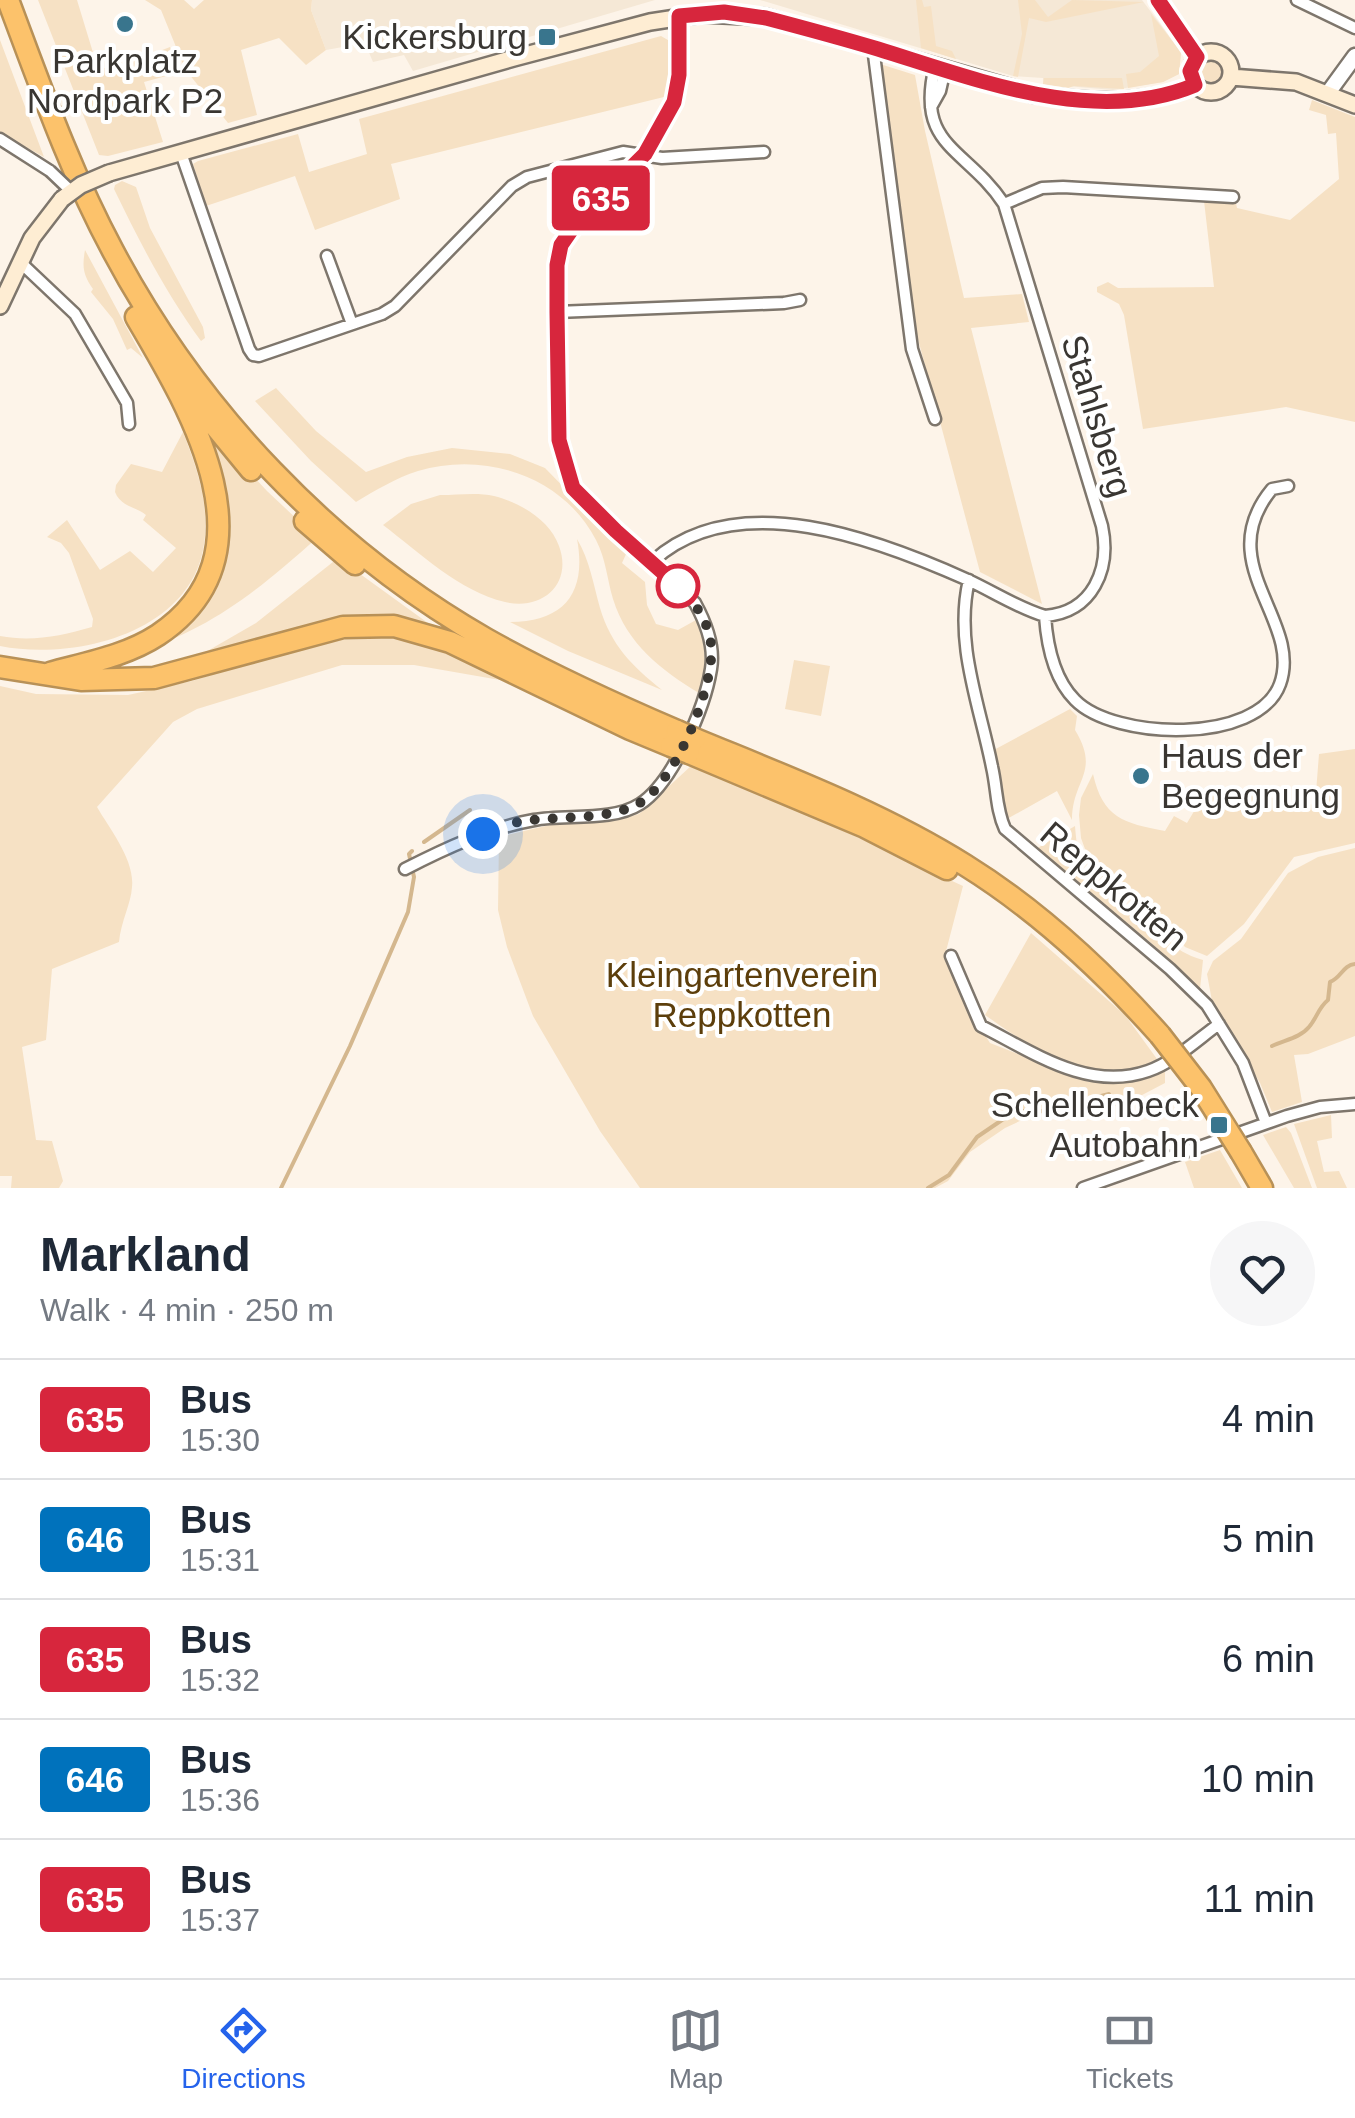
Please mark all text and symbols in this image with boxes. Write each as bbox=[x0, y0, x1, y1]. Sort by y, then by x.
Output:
marker: Parkplatz Nordpark P2 bbox=[114, 13, 136, 35]
place label: Kickersburg bbox=[342, 17, 527, 56]
marker: Kickersburg bbox=[536, 26, 558, 48]
place label: Parkplatz Nordpark P2 bbox=[27, 41, 223, 120]
line badge: 635 bbox=[544, 166, 658, 230]
text: 635 bbox=[572, 179, 630, 218]
street label: Stahlsberg bbox=[1054, 330, 1141, 502]
unlabelled marker bbox=[657, 565, 699, 607]
place label: Haus der Begegnung bbox=[1161, 736, 1340, 815]
marker: Haus der Begegnung bbox=[1130, 765, 1152, 787]
your location bbox=[458, 809, 508, 859]
street label: Reppkotten bbox=[1033, 813, 1195, 958]
park label: Kleingartenverein Reppkotten bbox=[606, 955, 878, 1034]
place label: Schellenbeck Autobahn bbox=[991, 1085, 1199, 1164]
marker: Schellenbeck Autobahn bbox=[1208, 1114, 1230, 1136]
button: heart bbox=[1210, 1221, 1315, 1326]
text: Markland bbox=[40, 1228, 251, 1281]
text: Walk · 4 min · 250 m bbox=[40, 1292, 334, 1328]
text: Bus bbox=[180, 1379, 252, 1421]
text: 4 min bbox=[1222, 1398, 1315, 1440]
text: 635 bbox=[66, 1400, 124, 1439]
text: 15:30 bbox=[180, 1422, 260, 1458]
text: Bus bbox=[180, 1499, 252, 1541]
text: 5 min bbox=[1222, 1518, 1315, 1560]
text: 646 bbox=[66, 1520, 124, 1559]
text: 15:31 bbox=[180, 1542, 260, 1578]
text: Bus bbox=[180, 1619, 252, 1661]
text: 6 min bbox=[1222, 1638, 1315, 1680]
text: 635 bbox=[66, 1640, 124, 1679]
text: 15:32 bbox=[180, 1662, 260, 1698]
text: Bus bbox=[180, 1739, 252, 1781]
text: 10 min bbox=[1201, 1758, 1315, 1800]
text: 646 bbox=[66, 1760, 124, 1799]
text: 15:36 bbox=[180, 1782, 260, 1818]
text: Bus bbox=[180, 1859, 252, 1901]
text: 11 min bbox=[1204, 1878, 1315, 1920]
text: 635 bbox=[66, 1880, 124, 1919]
text: 15:37 bbox=[180, 1902, 260, 1938]
tab: Directions bbox=[181, 2003, 306, 2095]
tab: Map bbox=[668, 2003, 723, 2095]
tab: Tickets bbox=[1086, 2003, 1174, 2095]

